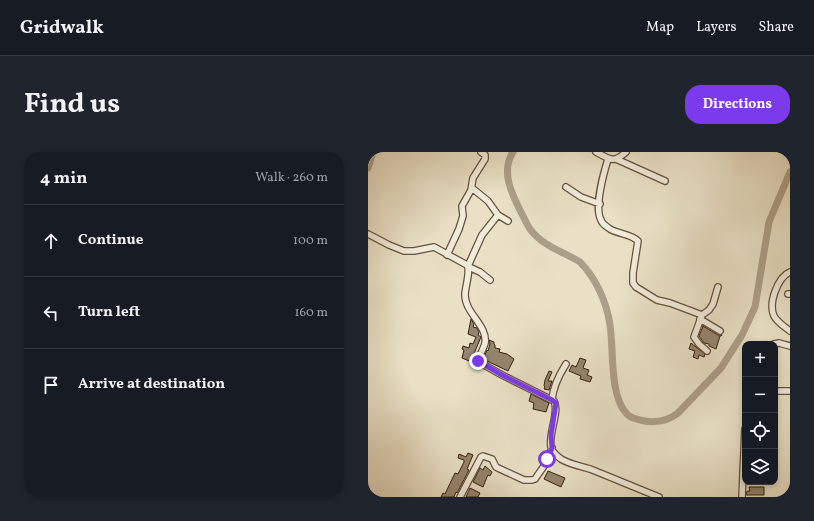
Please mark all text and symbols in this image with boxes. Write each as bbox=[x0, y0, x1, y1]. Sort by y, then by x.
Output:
text: Gridwalk bbox=[20, 15, 104, 41]
text: Map bbox=[646, 18, 674, 37]
text: Layers bbox=[696, 18, 736, 37]
text: Share bbox=[758, 18, 794, 37]
text: Find us bbox=[24, 85, 120, 124]
button: Directions bbox=[685, 85, 790, 124]
text: 4 min bbox=[40, 167, 87, 190]
text: Walk · 260 m bbox=[255, 169, 328, 187]
icon: ahead bbox=[40, 230, 62, 252]
text: Continue bbox=[78, 230, 143, 251]
text: 100 m bbox=[293, 232, 328, 250]
icon: left bbox=[40, 302, 62, 324]
text: Turn left bbox=[78, 302, 140, 323]
text: 160 m bbox=[294, 304, 328, 322]
map controls bbox=[742, 341, 778, 485]
button: + bbox=[742, 341, 778, 377]
route end bbox=[469, 352, 487, 370]
icon: arrive bbox=[40, 374, 62, 396]
text: Arrive at destination bbox=[78, 374, 225, 395]
button: − bbox=[742, 377, 778, 413]
button: locate bbox=[742, 413, 778, 449]
button: layers bbox=[742, 449, 778, 485]
route start bbox=[538, 450, 556, 468]

